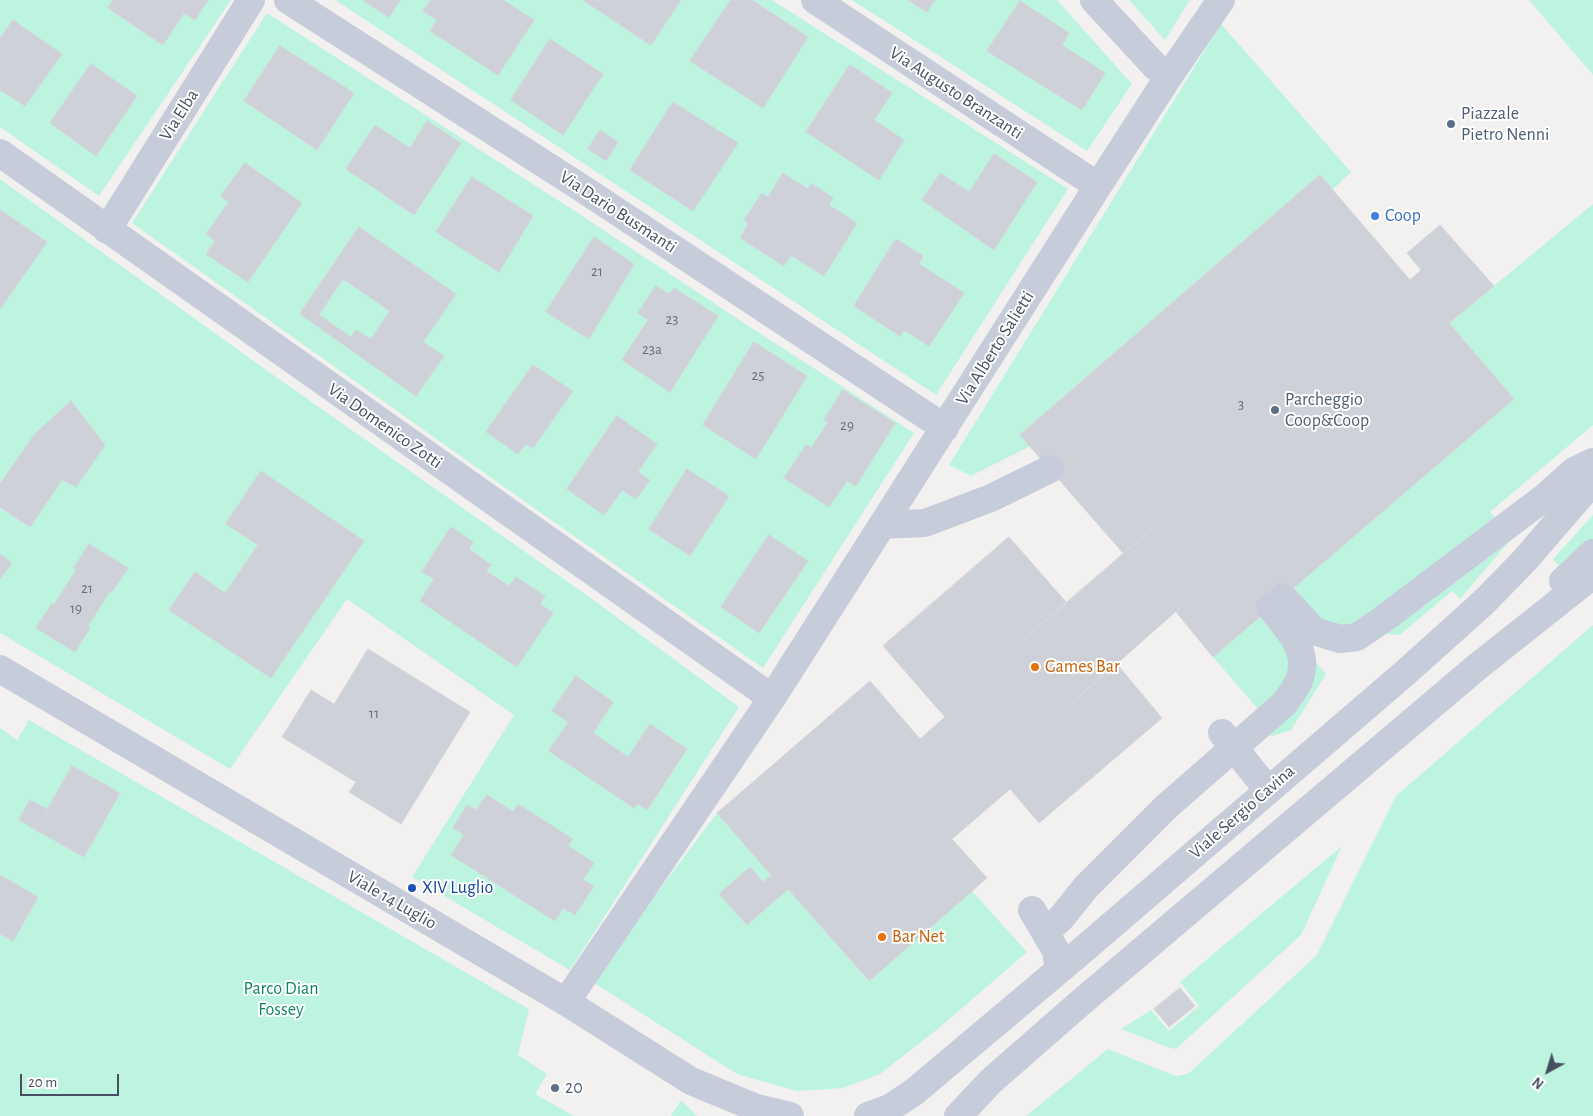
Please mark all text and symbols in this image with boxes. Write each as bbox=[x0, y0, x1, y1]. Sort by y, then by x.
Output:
street label: Via Augusto Branzanti bbox=[885, 42, 1027, 144]
street label: Via Elba bbox=[155, 85, 203, 145]
place label: Piazzale Pietro Nenni bbox=[1461, 103, 1549, 146]
marker: Piazzale Pietro Nenni bbox=[1445, 118, 1457, 130]
street label: Via Dario Busmanti bbox=[556, 166, 680, 258]
place label: Coop bbox=[1385, 205, 1421, 227]
marker: Coop bbox=[1369, 210, 1381, 222]
house number: 21 bbox=[591, 262, 603, 280]
street label: Via Alberto Salietti bbox=[951, 287, 1039, 409]
house number: 23 bbox=[665, 310, 679, 328]
house number: 23a bbox=[642, 340, 662, 358]
house number: 25 bbox=[751, 366, 765, 384]
street label: Via Domenico Zotti bbox=[324, 378, 446, 474]
place label: Parcheggio Coop&Coop bbox=[1285, 389, 1369, 432]
house number: 3 bbox=[1238, 395, 1244, 413]
marker: Parcheggio Coop&Coop bbox=[1269, 404, 1281, 416]
house number: 29 bbox=[840, 416, 854, 434]
house number: 21 bbox=[81, 579, 93, 597]
house number: 19 bbox=[70, 599, 82, 617]
place label: Games Bar bbox=[1045, 656, 1120, 678]
marker: Games Bar bbox=[1029, 661, 1041, 673]
house number: 11 bbox=[369, 704, 379, 722]
street label: Viale Sergio Cavina bbox=[1185, 760, 1299, 864]
street label: Viale 14 Luglio bbox=[344, 866, 440, 934]
place label: XIV Luglio bbox=[422, 877, 493, 899]
marker: XIV Luglio bbox=[406, 882, 418, 894]
place label: Bar Net bbox=[892, 926, 945, 948]
marker: Bar Net bbox=[876, 931, 888, 943]
park label: Parco Dian Fossey bbox=[244, 978, 318, 1021]
north arrow bbox=[1523, 1046, 1573, 1096]
scale bar bbox=[22, 1064, 121, 1096]
text: N bbox=[1530, 1074, 1547, 1091]
text: 20 m bbox=[28, 1075, 57, 1090]
place label: 20 bbox=[565, 1077, 583, 1099]
marker: 20 bbox=[549, 1082, 561, 1094]

